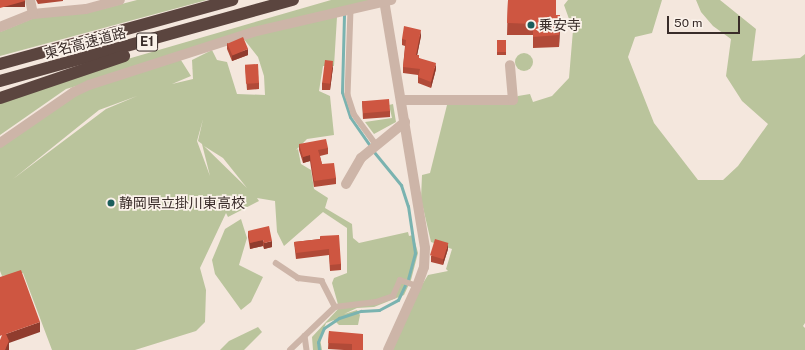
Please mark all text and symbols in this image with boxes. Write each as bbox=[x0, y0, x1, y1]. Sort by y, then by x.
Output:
scale bar bbox=[669, 8, 742, 34]
text: 50 m bbox=[674, 16, 702, 30]
place label: 乗安寺 bbox=[539, 17, 581, 33]
marker: 乗安寺 bbox=[526, 20, 536, 30]
street label: 東名高速道路 bbox=[42, 24, 128, 62]
road number: E1 bbox=[136, 31, 158, 53]
place label: 静岡県立掛川東高校 bbox=[119, 195, 245, 211]
marker: 静岡県立掛川東高校 bbox=[106, 198, 116, 208]

